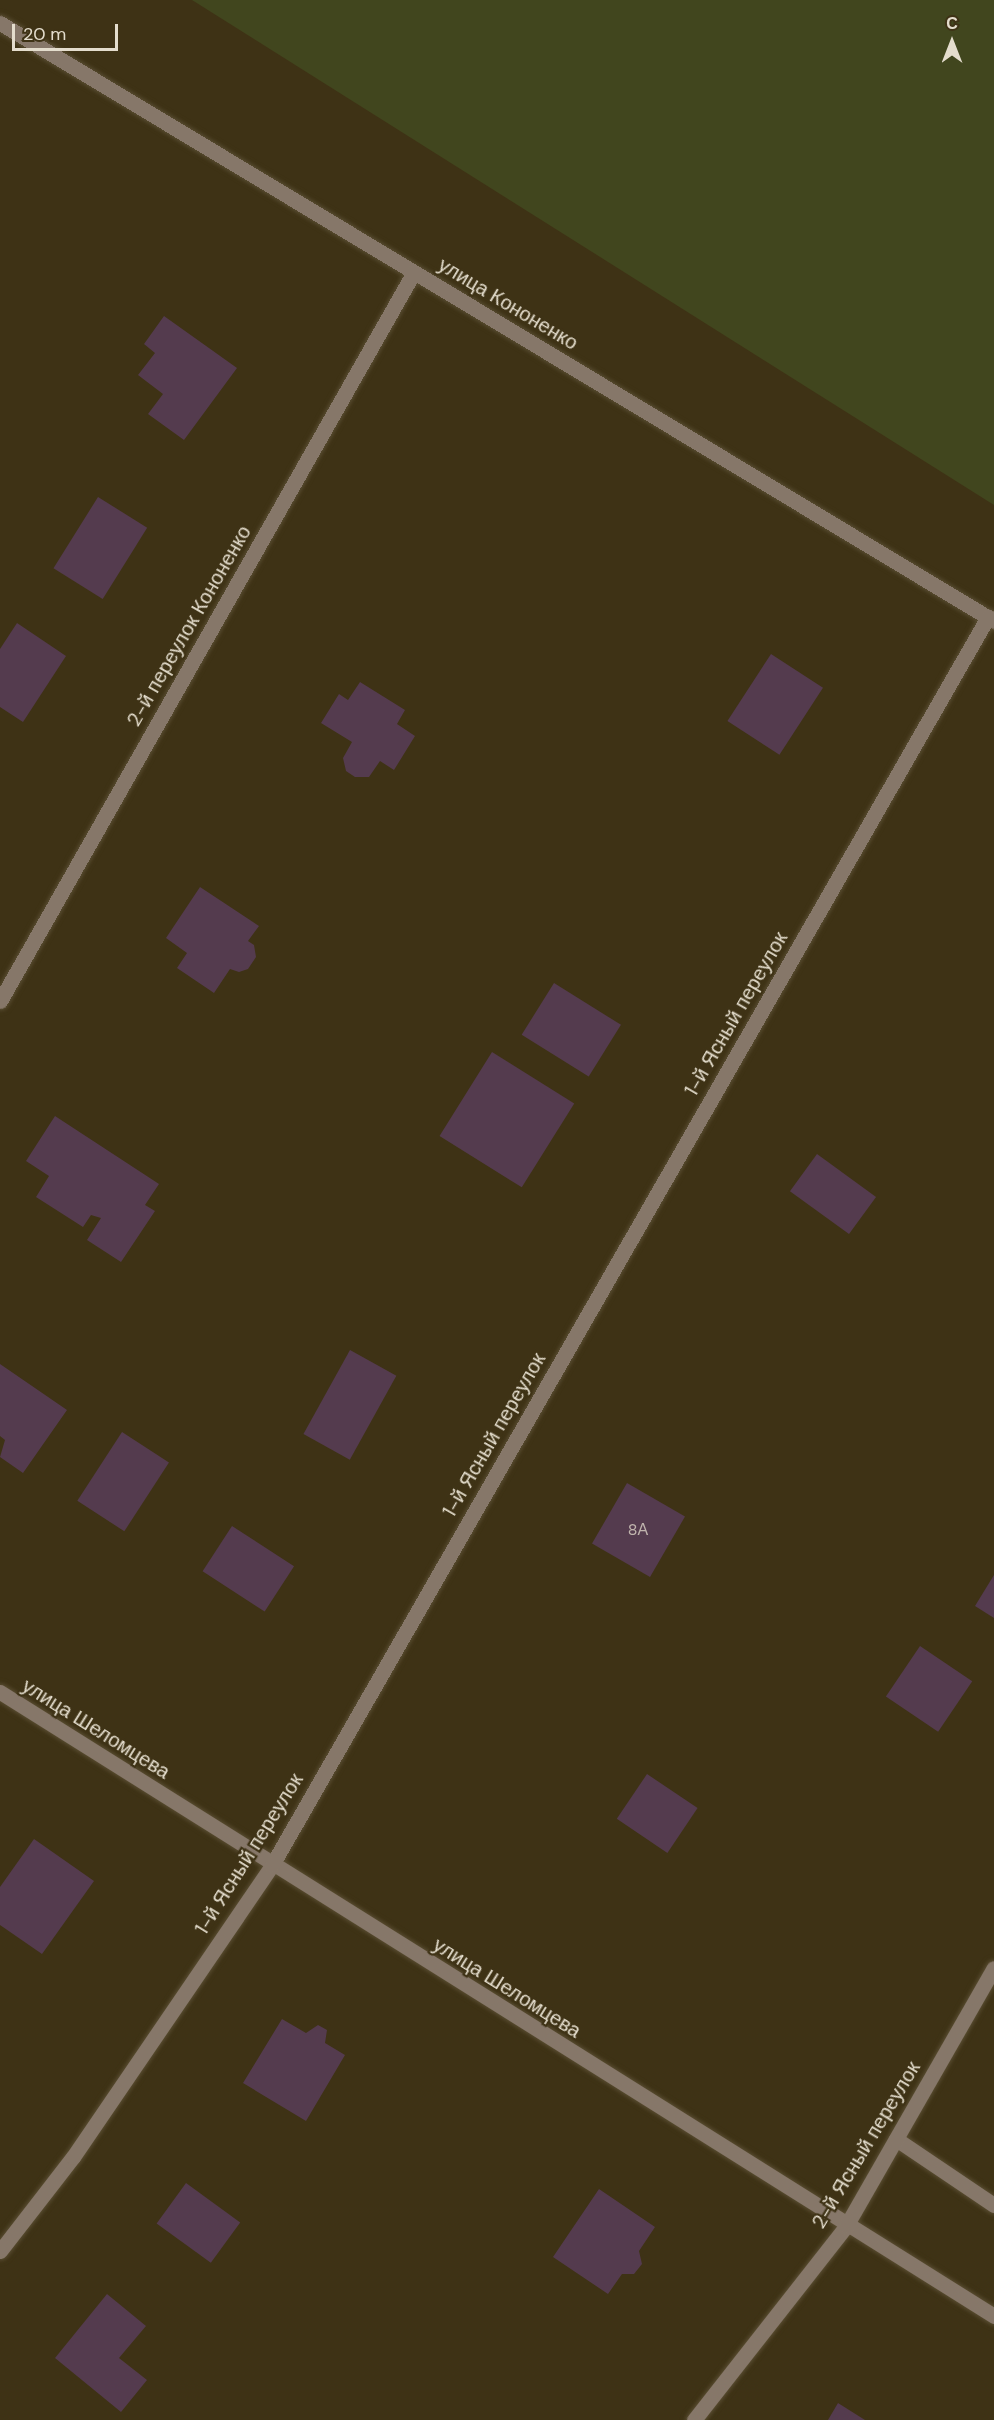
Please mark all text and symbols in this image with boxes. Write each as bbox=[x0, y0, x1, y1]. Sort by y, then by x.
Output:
scale bar bbox=[15, 12, 122, 50]
north arrow bbox=[922, 12, 982, 72]
text: С bbox=[946, 13, 958, 34]
text: 20 m bbox=[23, 22, 66, 46]
street label: улица Кононенко bbox=[434, 253, 582, 355]
street label: 2-й переулок Кононенко bbox=[122, 521, 256, 731]
street label: 1-й Ясный переулок bbox=[679, 928, 793, 1100]
street label: 1-й Ясный переулок bbox=[437, 1349, 551, 1521]
house number: 8А bbox=[628, 1520, 648, 1540]
street label: улица Шеломцева bbox=[18, 1674, 174, 1784]
street label: 1-й Ясный переулок bbox=[190, 1769, 308, 1939]
street label: улица Шеломцева bbox=[429, 1933, 585, 2043]
street label: 2-й Ясный переулок bbox=[807, 2057, 925, 2233]

